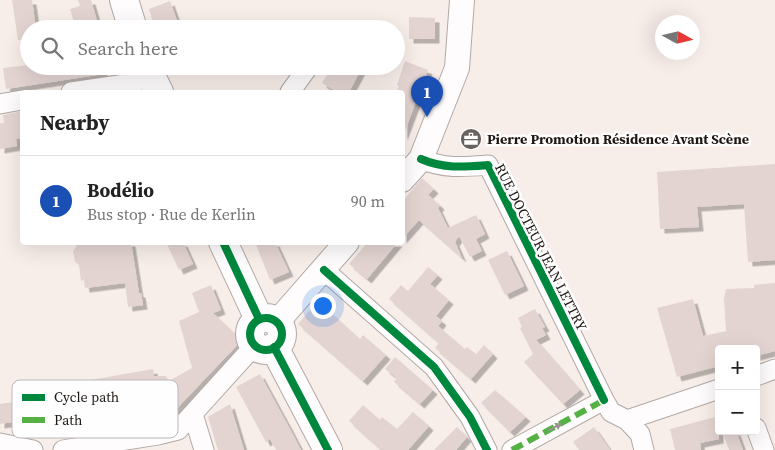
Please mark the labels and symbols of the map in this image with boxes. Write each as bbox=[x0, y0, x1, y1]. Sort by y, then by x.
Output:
north arrow bbox=[655, 15, 700, 60]
pin: 1 bbox=[411, 76, 443, 117]
office icon: Pierre Promotion Résidence Avant Scène bbox=[459, 127, 483, 151]
place label: Pierre Promotion Résidence Avant Scène bbox=[487, 129, 749, 149]
street label: RUE DOCTEUR JEAN LETTRY bbox=[490, 160, 592, 334]
your location bbox=[310, 293, 336, 319]
legend bbox=[12, 380, 178, 438]
text: Cycle path bbox=[54, 387, 119, 407]
text: Path bbox=[54, 410, 82, 430]
one-way arrow bbox=[547, 423, 562, 431]

